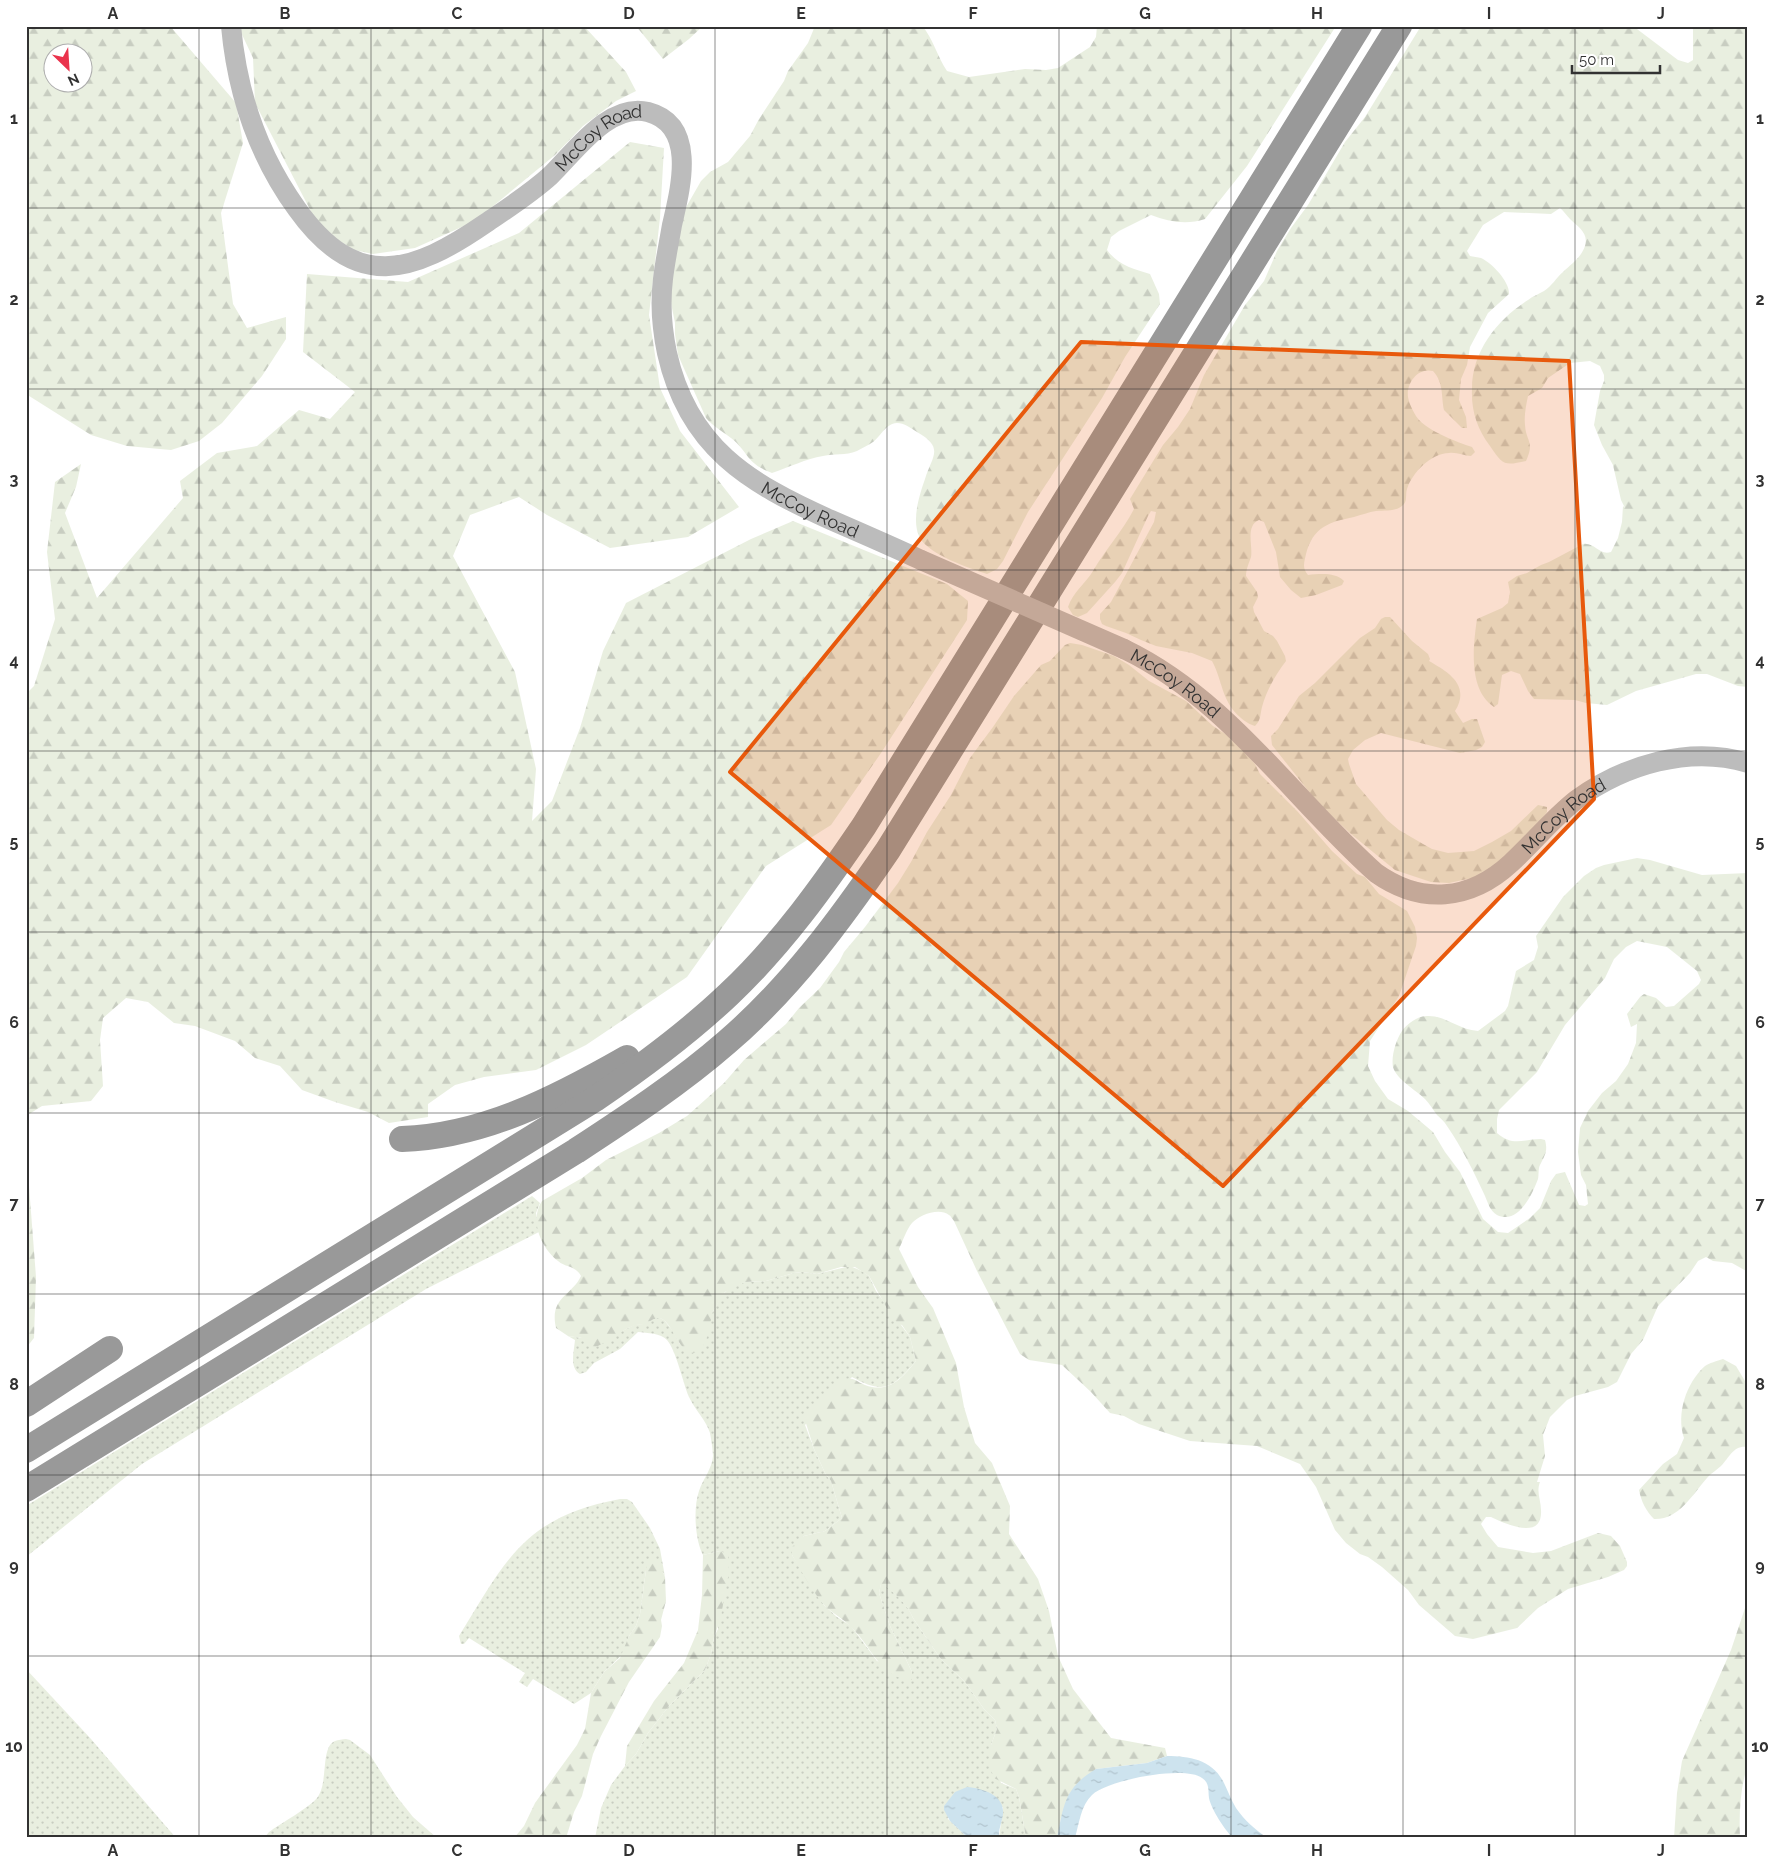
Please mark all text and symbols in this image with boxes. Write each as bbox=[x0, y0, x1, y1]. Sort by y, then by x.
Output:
text: A bbox=[108, 4, 119, 23]
text: B bbox=[280, 4, 291, 23]
text: C bbox=[452, 4, 463, 23]
text: D bbox=[623, 4, 635, 23]
text: E bbox=[796, 4, 806, 23]
text: F bbox=[968, 4, 978, 23]
text: G bbox=[1139, 4, 1151, 23]
text: H bbox=[1311, 4, 1323, 23]
text: I bbox=[1487, 4, 1491, 23]
text: J bbox=[1657, 4, 1665, 23]
north arrow bbox=[42, 42, 92, 92]
scale bar bbox=[1572, 42, 1659, 74]
text: 50 m bbox=[1579, 51, 1614, 69]
text: N bbox=[65, 70, 82, 89]
street label: McCoy Road bbox=[550, 100, 642, 175]
text: 1 bbox=[10, 109, 18, 128]
text: 1 bbox=[1756, 109, 1764, 128]
text: 2 bbox=[9, 290, 19, 309]
text: 2 bbox=[1755, 290, 1765, 309]
text: 3 bbox=[10, 470, 19, 489]
text: 3 bbox=[1756, 470, 1765, 489]
street label: McCoy Road bbox=[758, 477, 862, 541]
street label: McCoy Road bbox=[1127, 644, 1225, 722]
text: 4 bbox=[9, 651, 19, 670]
text: 4 bbox=[1755, 651, 1765, 670]
street label: McCoy Road bbox=[1517, 773, 1609, 858]
text: 5 bbox=[10, 832, 19, 851]
text: 5 bbox=[1756, 832, 1765, 851]
text: 6 bbox=[9, 1013, 19, 1032]
text: 6 bbox=[1755, 1013, 1765, 1032]
text: 7 bbox=[10, 1194, 19, 1213]
text: 7 bbox=[1756, 1194, 1765, 1213]
text: 8 bbox=[9, 1375, 19, 1394]
text: 8 bbox=[1755, 1375, 1765, 1394]
text: 9 bbox=[9, 1556, 19, 1575]
text: 9 bbox=[1755, 1556, 1765, 1575]
text: 10 bbox=[5, 1737, 23, 1756]
text: 10 bbox=[1751, 1737, 1769, 1756]
text: A bbox=[108, 1841, 119, 1860]
text: B bbox=[280, 1841, 291, 1860]
text: C bbox=[452, 1841, 463, 1860]
text: D bbox=[623, 1841, 635, 1860]
text: E bbox=[796, 1841, 806, 1860]
text: F bbox=[968, 1841, 978, 1860]
text: G bbox=[1139, 1841, 1151, 1860]
text: H bbox=[1311, 1841, 1323, 1860]
text: I bbox=[1487, 1841, 1491, 1860]
text: J bbox=[1657, 1841, 1665, 1860]

